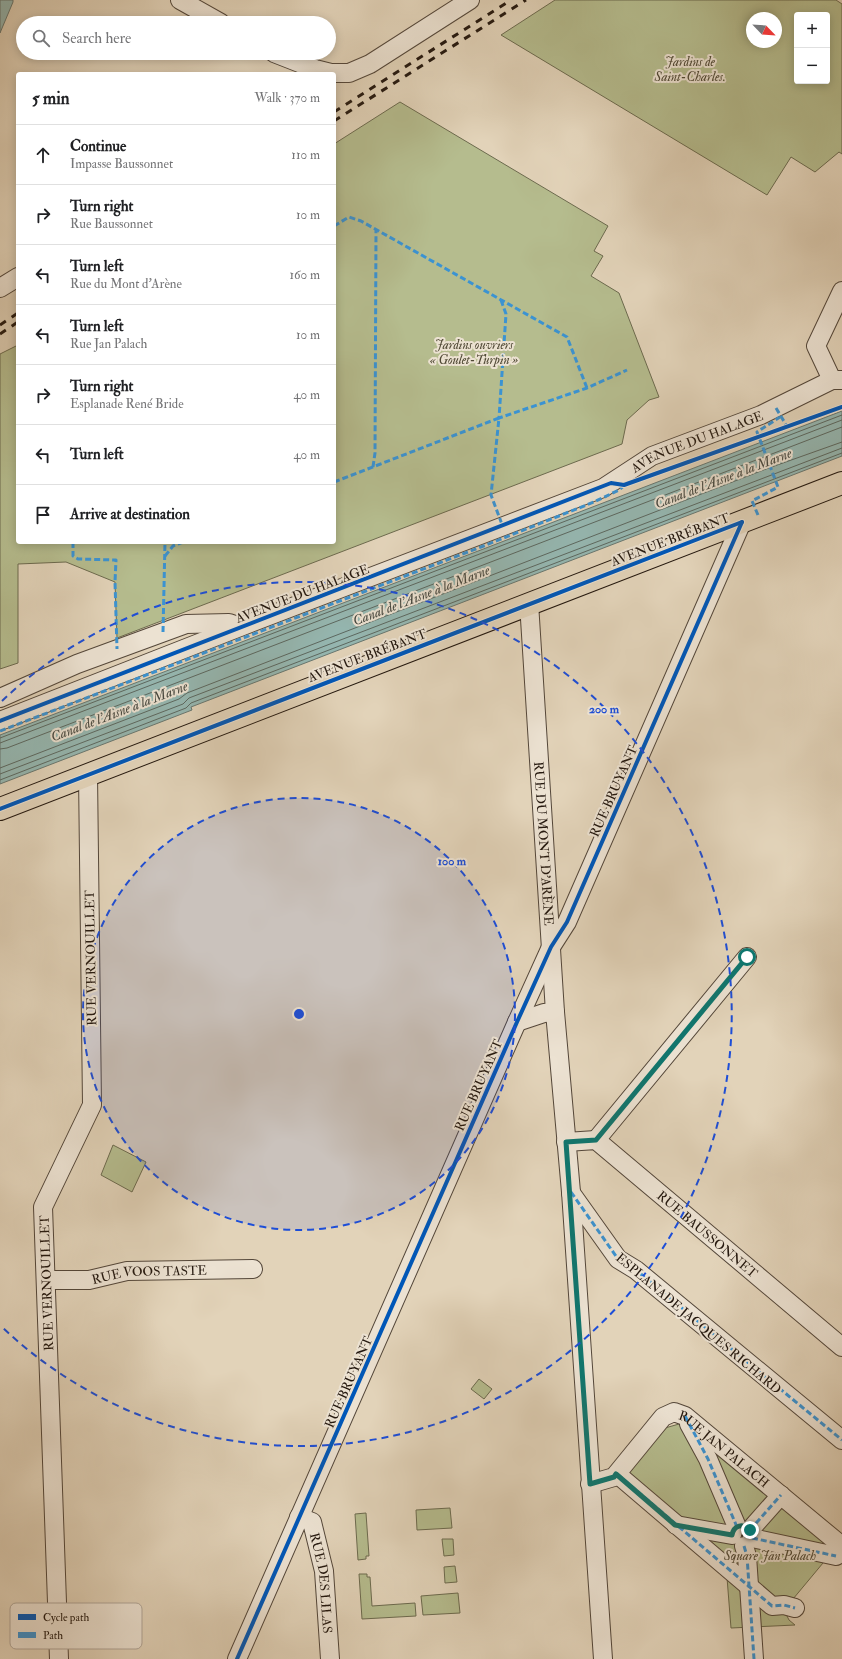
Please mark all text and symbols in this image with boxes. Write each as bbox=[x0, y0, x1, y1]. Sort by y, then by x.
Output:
north arrow bbox=[746, 12, 782, 48]
map controls bbox=[794, 12, 830, 84]
button: + bbox=[794, 12, 830, 48]
search box bbox=[16, 16, 336, 60]
icon: search bbox=[30, 27, 52, 49]
text: Search here bbox=[62, 29, 131, 48]
button: − bbox=[794, 48, 830, 84]
park label: Jardins de Saint-Charles. bbox=[654, 54, 725, 85]
text: 5 min bbox=[32, 88, 70, 109]
text: Walk · 370 m bbox=[255, 90, 320, 106]
text: Continue bbox=[70, 137, 126, 156]
icon: ahead bbox=[32, 144, 54, 166]
text: 110 m bbox=[291, 147, 320, 163]
text: Impasse Baussonnet bbox=[70, 156, 173, 172]
text: Turn right bbox=[70, 197, 133, 216]
icon: right bbox=[32, 204, 54, 226]
text: 10 m bbox=[296, 207, 320, 223]
text: Rue Baussonnet bbox=[70, 216, 153, 232]
text: Turn left bbox=[70, 257, 124, 276]
icon: left bbox=[32, 264, 54, 286]
text: 160 m bbox=[289, 267, 320, 283]
text: Rue du Mont d'Arène bbox=[70, 276, 182, 292]
text: Turn left bbox=[70, 317, 124, 336]
icon: left bbox=[32, 324, 54, 346]
text: 10 m bbox=[296, 327, 320, 343]
text: Rue Jan Palach bbox=[70, 336, 147, 352]
park label: Jardins ouvriers « Goulet-Turpin » bbox=[430, 337, 518, 368]
text: Turn right bbox=[70, 377, 133, 396]
icon: right bbox=[32, 384, 54, 406]
text: 40 m bbox=[294, 387, 320, 403]
text: Esplanade René Bride bbox=[70, 396, 184, 412]
street label: AVENUE DU HALAGE bbox=[627, 408, 766, 477]
icon: left bbox=[32, 444, 54, 466]
water label: Canal de l'Aisne à la Marne bbox=[652, 444, 794, 512]
text: Turn left bbox=[70, 445, 124, 464]
text: 40 m bbox=[294, 447, 320, 463]
icon: arrive bbox=[32, 504, 54, 526]
text: Arrive at destination bbox=[70, 505, 190, 524]
street label: AVENUE BRÉBANT bbox=[607, 509, 732, 570]
street label: AVENUE DU HALAGE bbox=[232, 561, 371, 627]
water label: Canal de l'Aisne à la Marne bbox=[350, 561, 492, 629]
street label: AVENUE BRÉBANT bbox=[304, 625, 429, 686]
water label: Canal de l'Aisne à la Marne bbox=[48, 677, 190, 745]
text: 200 m bbox=[589, 702, 620, 717]
street label: RUE BRUYANT bbox=[587, 743, 641, 840]
street label: RUE DU MONT D'ARÈNE bbox=[530, 761, 556, 926]
text: 100 m bbox=[438, 854, 467, 869]
street label: RUE VERNOUILLET bbox=[82, 890, 100, 1026]
route start bbox=[738, 948, 756, 966]
centre of rings bbox=[292, 1007, 306, 1021]
street label: RUE BRUYANT bbox=[452, 1037, 506, 1134]
street label: RUE BAUSSONNET bbox=[653, 1188, 761, 1282]
street label: RUE VERNOUILLET bbox=[37, 1215, 57, 1351]
street label: ESPLANADE JACQUES RICHARD bbox=[612, 1250, 784, 1398]
street label: RUE VOOS TASTE bbox=[90, 1263, 207, 1288]
street label: RUE BRUYANT bbox=[322, 1334, 376, 1431]
street label: RUE JAN PALACH bbox=[676, 1407, 772, 1492]
route end bbox=[741, 1521, 759, 1539]
street label: RUE DES LILAS bbox=[306, 1531, 335, 1634]
park label: Square Jan Palach bbox=[723, 1548, 816, 1564]
legend bbox=[10, 1603, 142, 1649]
text: Cycle path bbox=[43, 1611, 89, 1625]
text: Path bbox=[43, 1629, 63, 1642]

